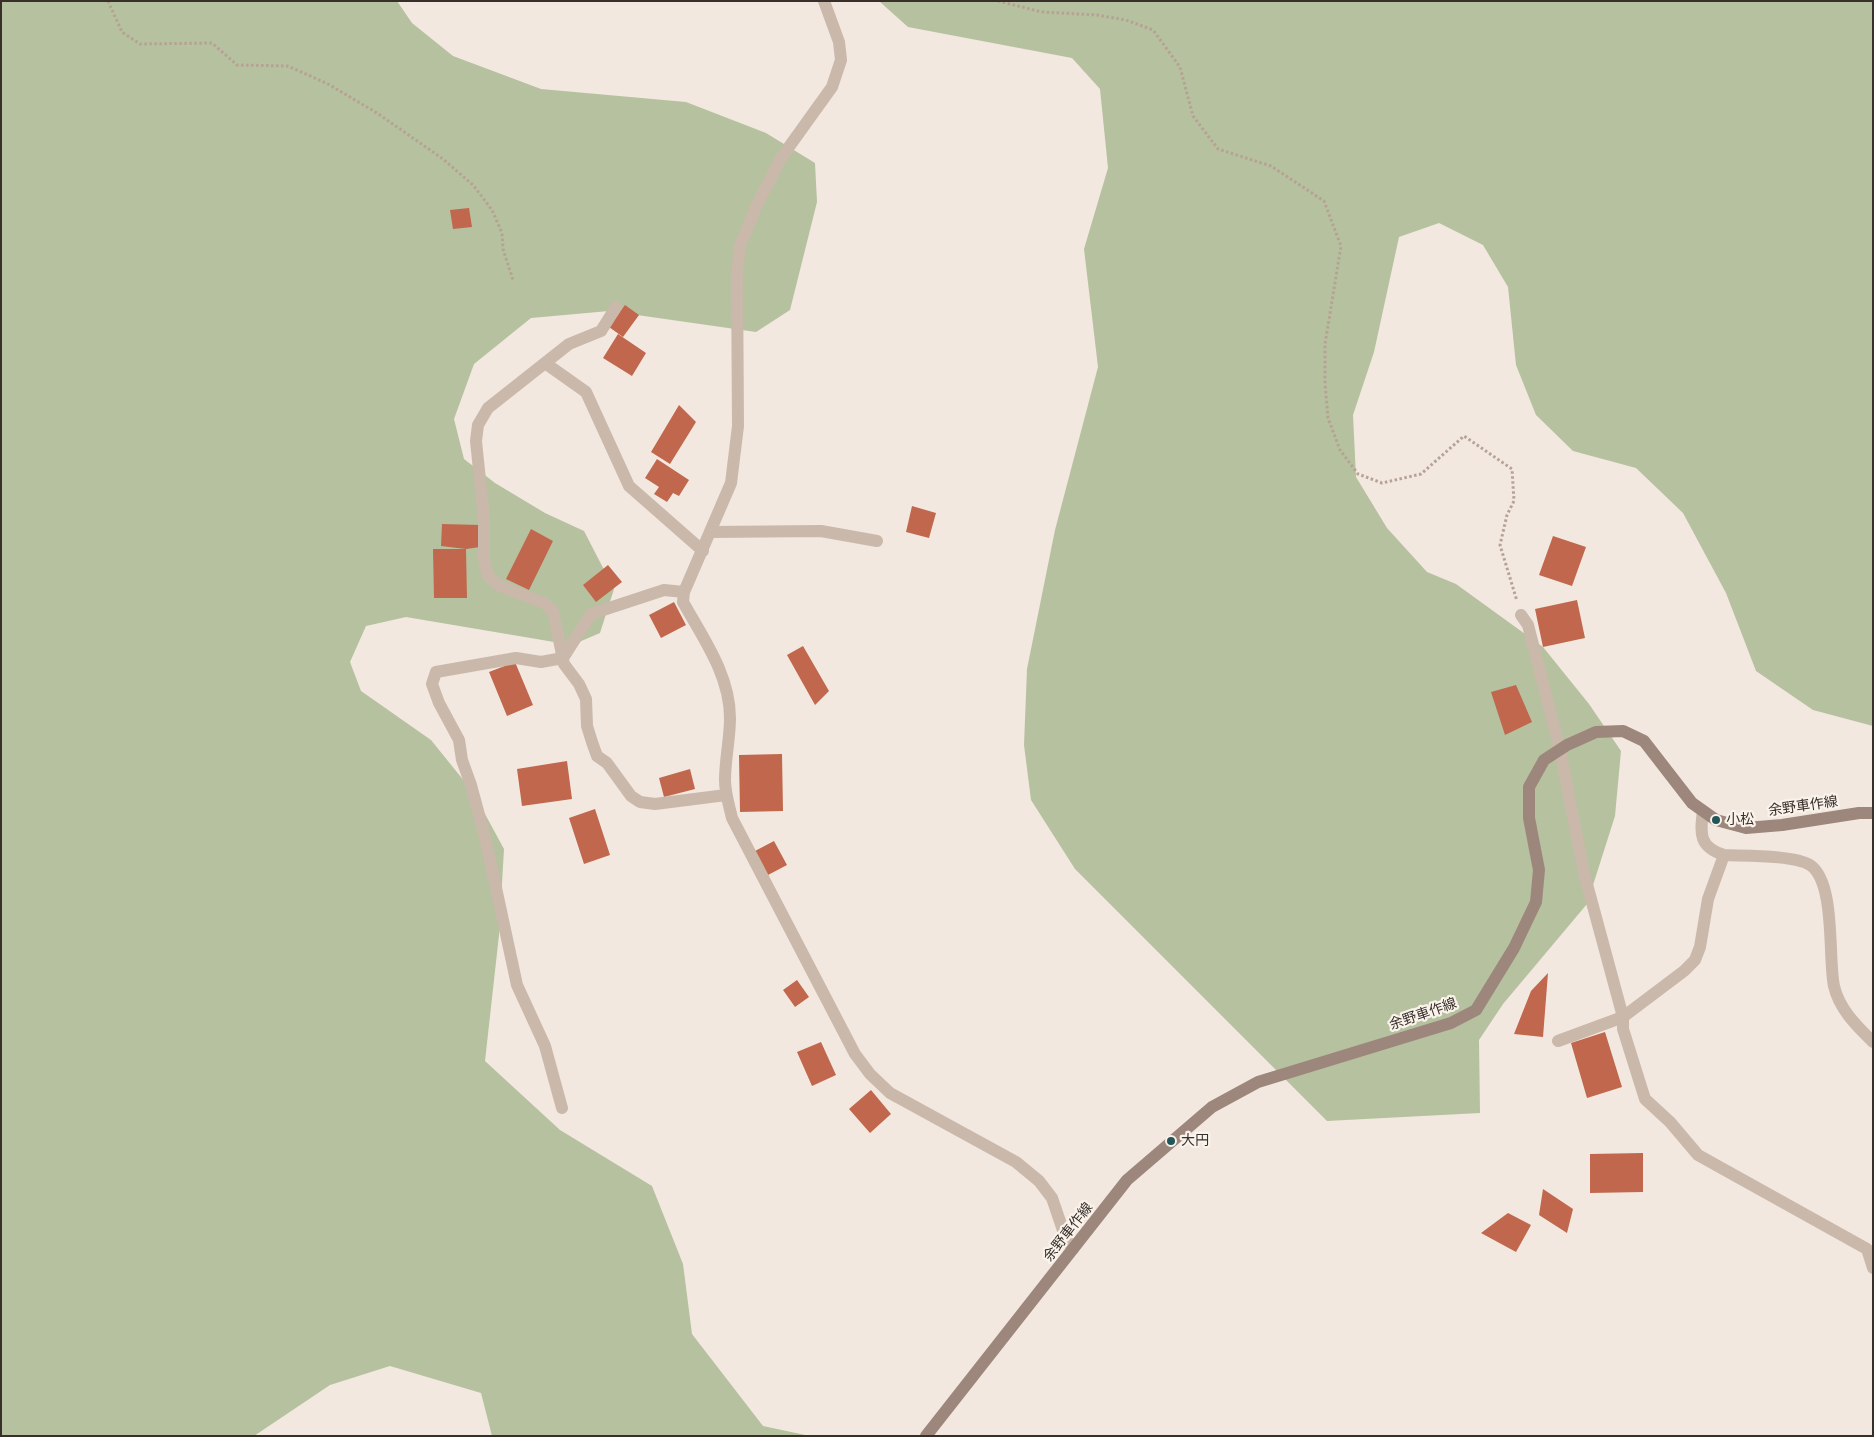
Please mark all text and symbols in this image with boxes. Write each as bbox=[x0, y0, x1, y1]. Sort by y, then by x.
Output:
street label: 余野車作線 bbox=[1767, 793, 1839, 819]
place label: 小松 bbox=[1726, 812, 1754, 828]
marker: 小松 bbox=[1710, 814, 1722, 826]
street label: 余野車作線 bbox=[1387, 995, 1459, 1033]
place label: 大円 bbox=[1181, 1133, 1209, 1149]
marker: 大円 bbox=[1165, 1135, 1177, 1147]
street label: 余野車作線 bbox=[1040, 1199, 1096, 1265]

